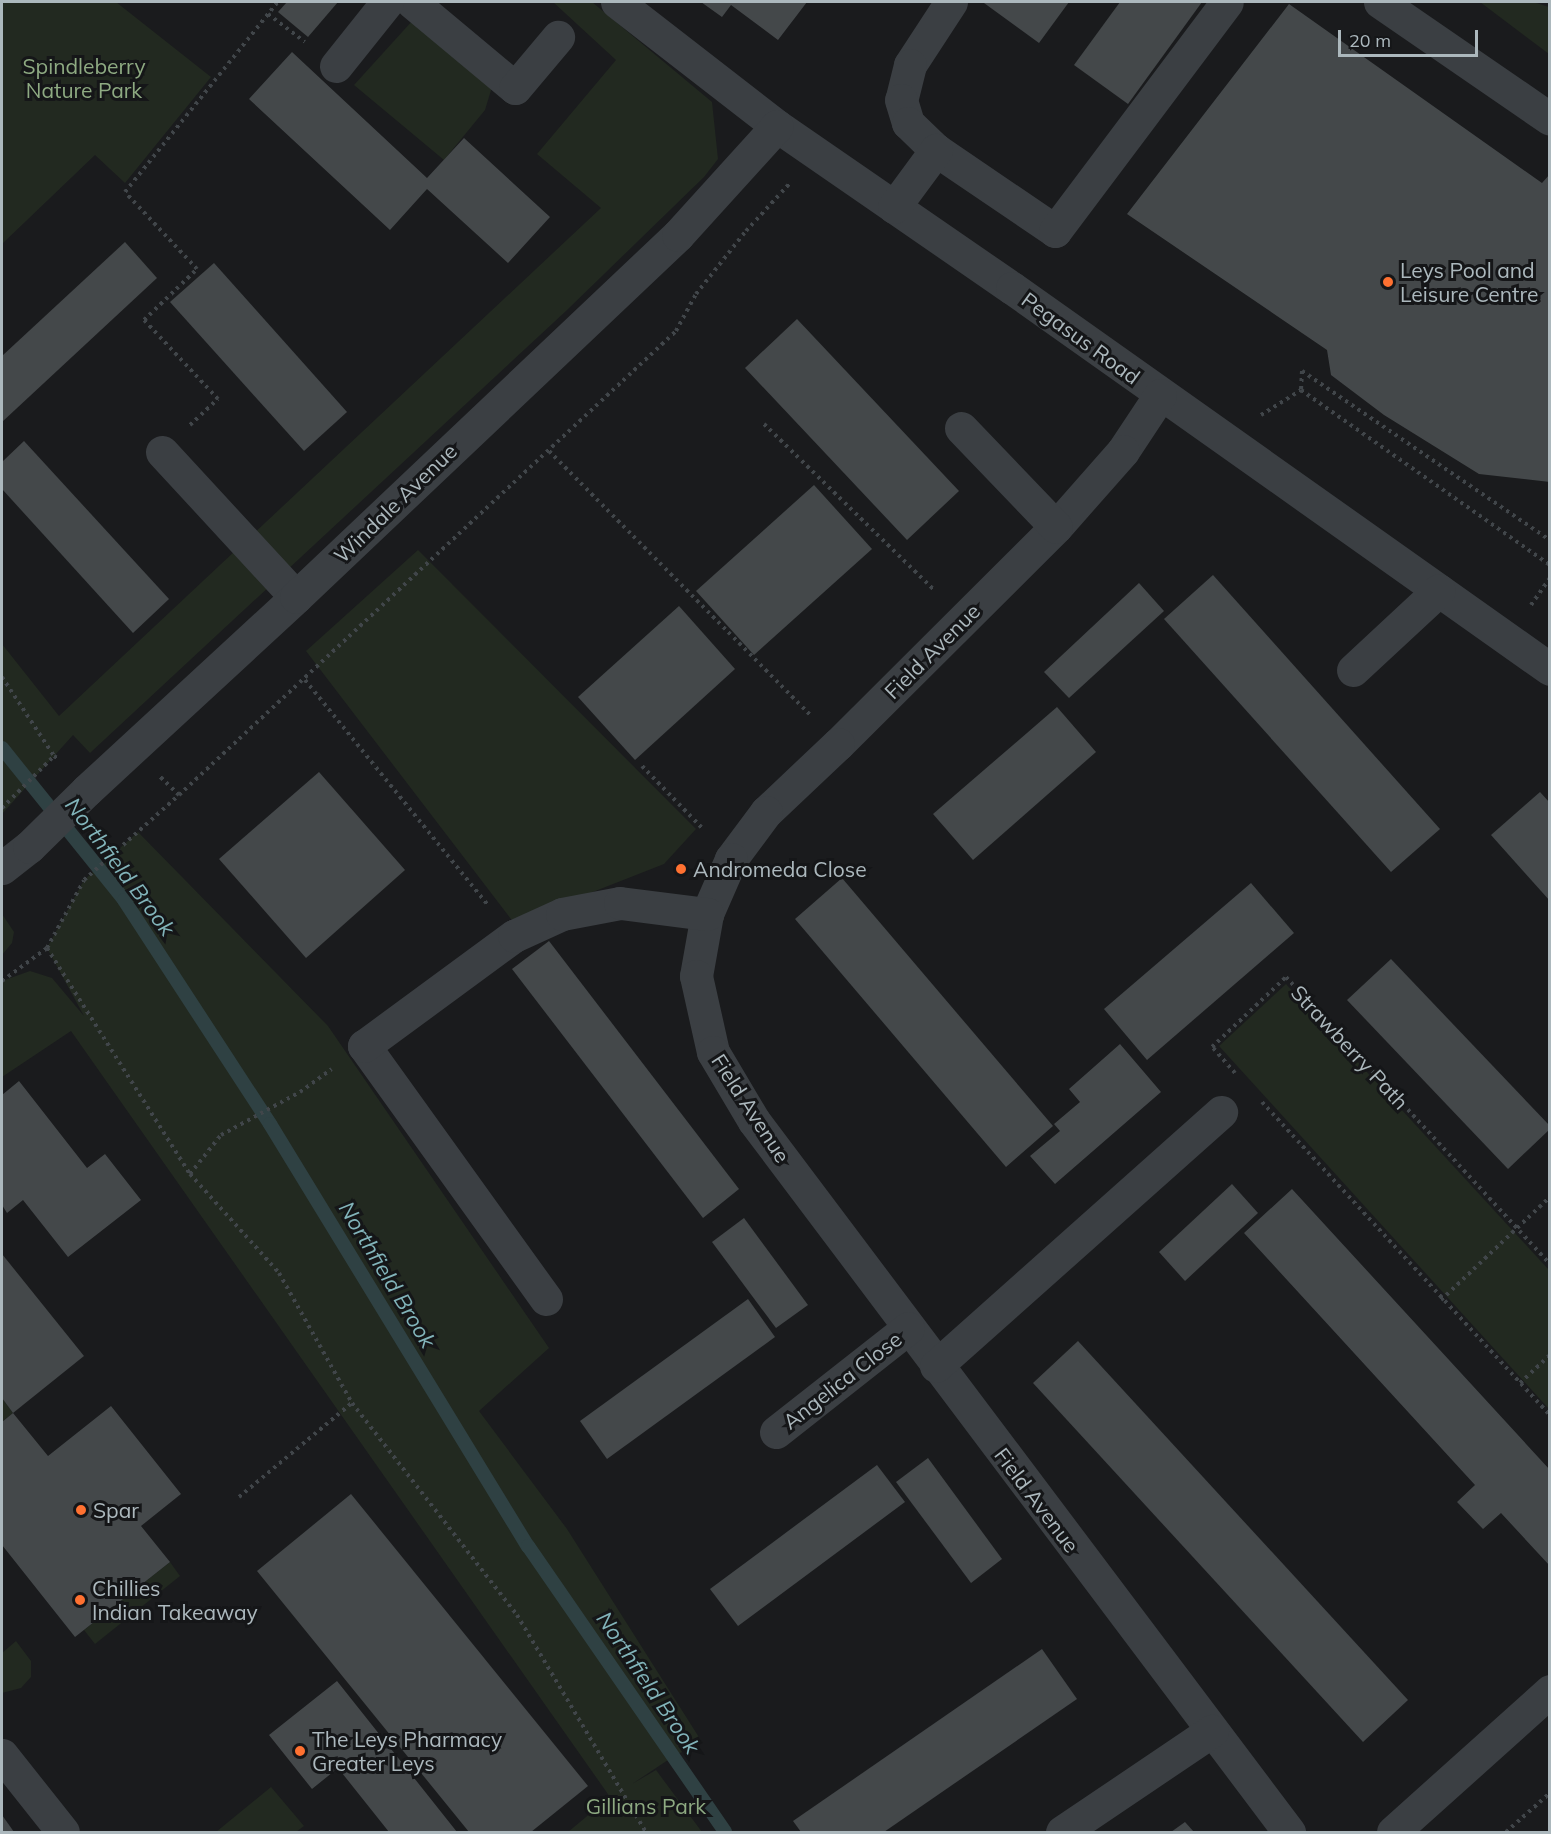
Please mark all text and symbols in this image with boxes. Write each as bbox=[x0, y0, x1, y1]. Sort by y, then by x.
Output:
scale bar bbox=[1341, 18, 1480, 56]
text: 20 m bbox=[1349, 29, 1391, 52]
park label: Spindleberry Nature Park bbox=[22, 53, 146, 103]
place label: Leys Pool and Leisure Centre bbox=[1400, 257, 1538, 307]
marker: Leys Pool and Leisure Centre bbox=[1381, 275, 1395, 289]
street label: Pegasus Road bbox=[1017, 287, 1145, 389]
street label: Windale Avenue bbox=[328, 438, 462, 568]
street label: Field Avenue bbox=[879, 598, 985, 704]
water label: Northfield Brook bbox=[59, 793, 181, 941]
place label: Andromeda Close bbox=[693, 856, 867, 882]
marker: Andromeda Close bbox=[674, 862, 688, 876]
street label: Strawberry Path bbox=[1286, 980, 1414, 1114]
street label: Field Avenue bbox=[707, 1049, 795, 1167]
water label: Northfield Brook bbox=[333, 1197, 441, 1353]
street label: Angelica Close bbox=[778, 1326, 906, 1434]
street label: Field Avenue bbox=[989, 1443, 1085, 1557]
place label: Spar bbox=[93, 1497, 139, 1523]
marker: Spar bbox=[74, 1503, 88, 1517]
place label: Chillies Indian Takeaway bbox=[92, 1575, 258, 1625]
marker: Chillies Indian Takeaway bbox=[73, 1593, 87, 1607]
water label: Northfield Brook bbox=[591, 1607, 705, 1759]
place label: The Leys Pharmacy Greater Leys bbox=[312, 1726, 502, 1776]
marker: The Leys Pharmacy Greater Leys bbox=[293, 1744, 307, 1758]
park label: Gillians Park bbox=[586, 1793, 706, 1819]

